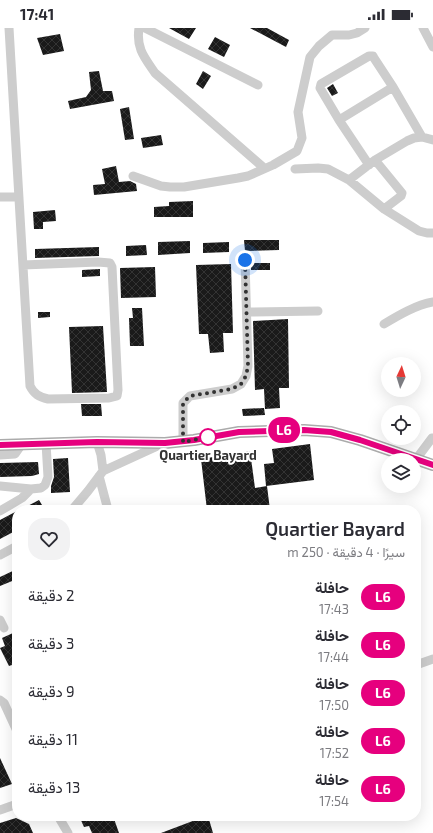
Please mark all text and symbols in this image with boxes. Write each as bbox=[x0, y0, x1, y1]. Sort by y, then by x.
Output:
text: 17:41 bbox=[20, 5, 54, 23]
your location bbox=[235, 250, 255, 270]
north arrow bbox=[381, 357, 421, 397]
map controls bbox=[381, 357, 421, 493]
button: locate bbox=[381, 405, 421, 445]
line badge: L6 bbox=[266, 417, 302, 443]
text: L6 bbox=[276, 421, 292, 438]
marker: Quartier Bayard bbox=[199, 428, 217, 446]
place label: Quartier Bayard bbox=[159, 447, 257, 464]
button: layers bbox=[381, 453, 421, 493]
text: Quartier Bayard bbox=[265, 517, 405, 540]
button: heart bbox=[28, 518, 70, 560]
text: سيرًا · 4 دقيقة · 250 m bbox=[287, 544, 405, 560]
text: حافلة bbox=[315, 578, 349, 596]
text: 2 دقيقة bbox=[28, 586, 75, 604]
text: L6 bbox=[375, 588, 391, 605]
text: 17:43 bbox=[319, 601, 349, 617]
text: حافلة bbox=[315, 626, 349, 644]
text: 3 دقيقة bbox=[28, 634, 74, 652]
text: L6 bbox=[375, 636, 391, 653]
text: 17:44 bbox=[318, 649, 349, 665]
text: حافلة bbox=[315, 674, 349, 692]
text: 9 دقيقة bbox=[28, 682, 75, 700]
text: L6 bbox=[375, 684, 391, 701]
text: 17:50 bbox=[319, 697, 349, 713]
text: حافلة bbox=[315, 722, 349, 740]
text: 11 دقيقة bbox=[28, 730, 78, 748]
text: L6 bbox=[375, 732, 391, 749]
text: 17:52 bbox=[320, 745, 349, 761]
text: حافلة bbox=[315, 770, 349, 788]
text: 13 دقيقة bbox=[28, 778, 80, 796]
text: L6 bbox=[375, 780, 391, 797]
text: 17:54 bbox=[319, 793, 349, 809]

